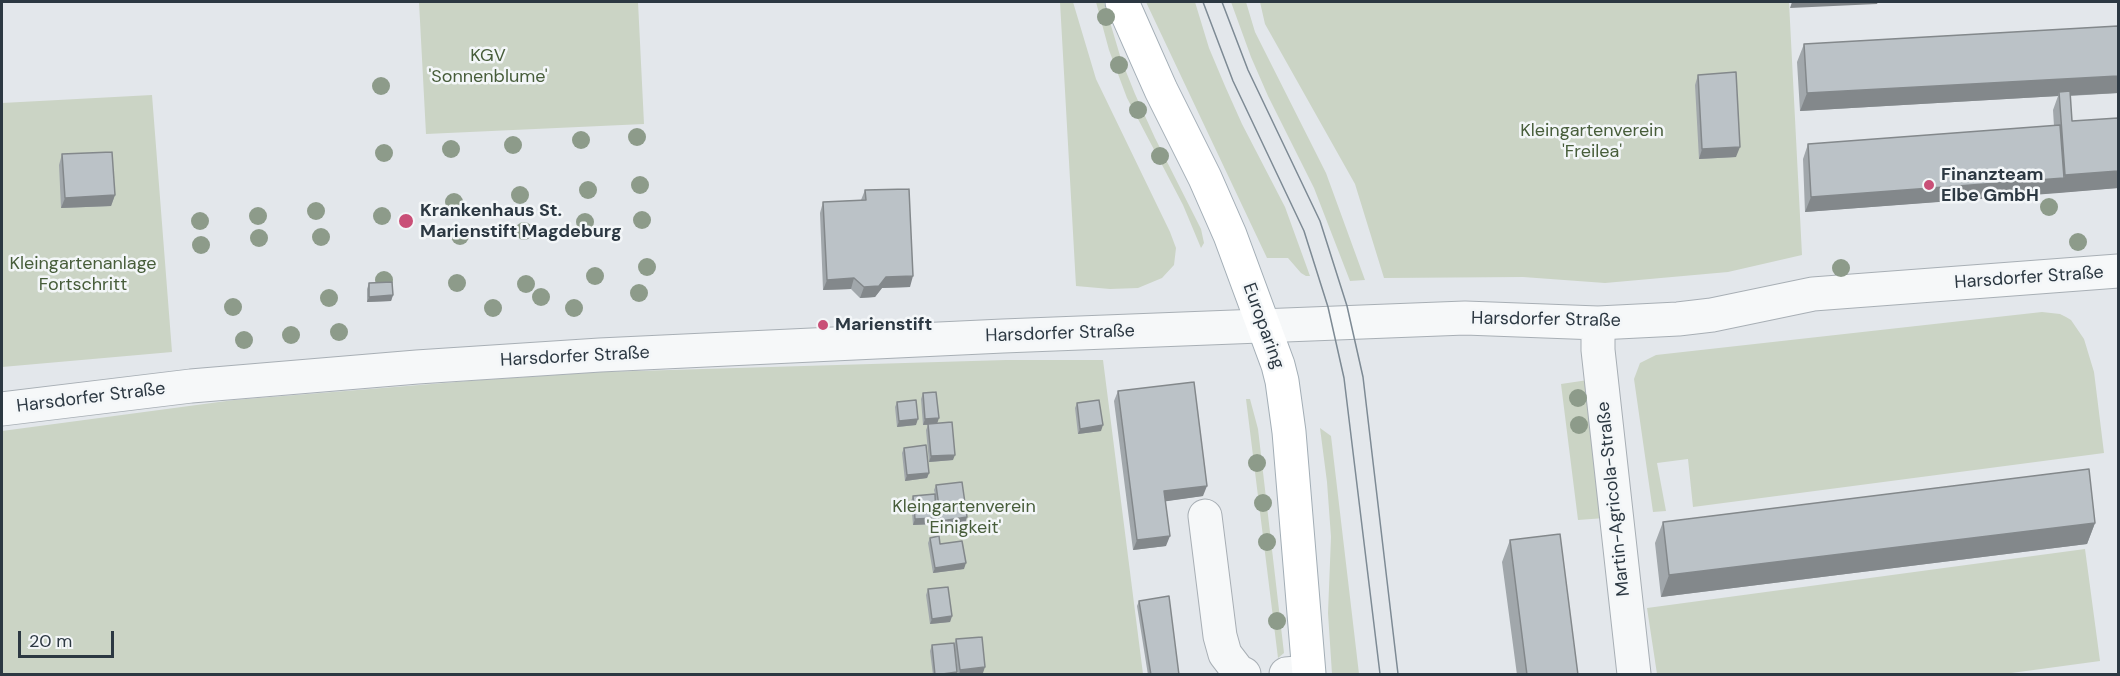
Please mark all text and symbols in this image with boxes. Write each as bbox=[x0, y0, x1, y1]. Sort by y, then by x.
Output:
park label: KGV 'Sonnenblume' bbox=[428, 45, 548, 88]
park label: Kleingartenverein 'Freilea' bbox=[1520, 120, 1664, 162]
place label: Finanzteam Elbe GmbH bbox=[1941, 164, 2043, 207]
marker: Finanzteam Elbe GmbH bbox=[1922, 178, 1936, 192]
place label: Krankenhaus St. Marienstift Magdeburg bbox=[420, 200, 622, 242]
marker: Krankenhaus St. Marienstift Magdeburg bbox=[397, 212, 415, 230]
park label: Kleingartenanlage Fortschritt bbox=[9, 253, 157, 296]
street label: Harsdorfer Straße bbox=[1954, 262, 2104, 294]
street label: Europaring bbox=[1237, 280, 1289, 372]
street label: Harsdorfer Straße bbox=[1471, 308, 1621, 332]
place label: Marienstift bbox=[835, 314, 932, 336]
marker: Marienstift bbox=[816, 318, 830, 332]
street label: Harsdorfer Straße bbox=[985, 321, 1135, 347]
street label: Harsdorfer Straße bbox=[500, 342, 650, 372]
street label: Harsdorfer Straße bbox=[15, 378, 167, 418]
street label: Martin-Agricola-Straße bbox=[1593, 401, 1635, 597]
park label: Kleingartenverein 'Einigkeit' bbox=[892, 496, 1036, 538]
scale bar bbox=[21, 619, 117, 657]
text: 20 m bbox=[29, 629, 72, 653]

